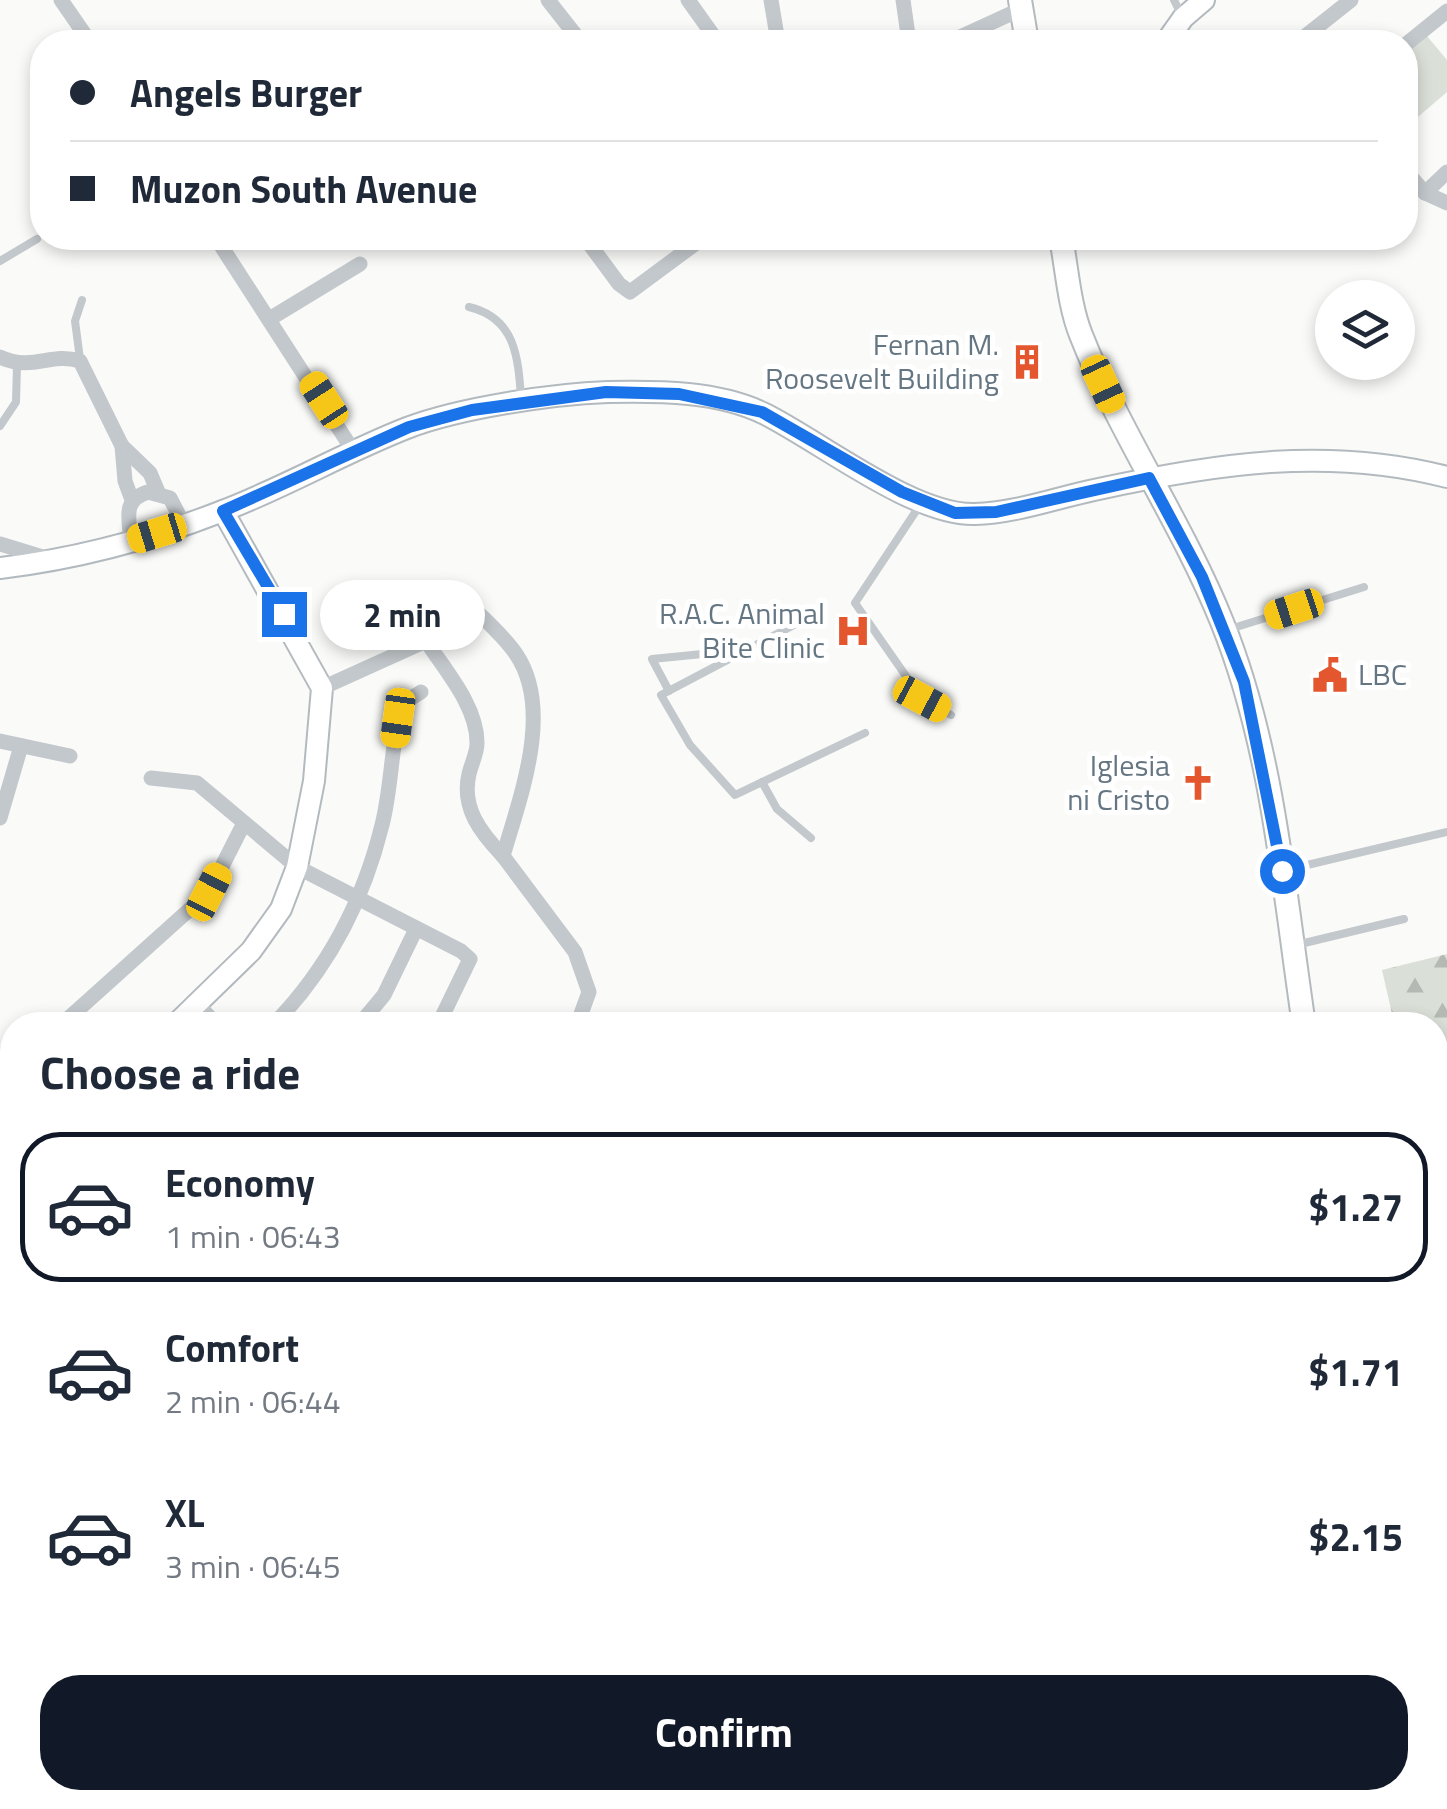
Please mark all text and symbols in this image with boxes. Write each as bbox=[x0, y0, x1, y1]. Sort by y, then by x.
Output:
text: Angels Burger bbox=[130, 64, 362, 122]
text: Muzon South Avenue bbox=[130, 160, 477, 218]
map controls bbox=[1315, 280, 1415, 380]
button: layers bbox=[1315, 280, 1415, 380]
place label: Fernan M. Roosevelt Building bbox=[765, 321, 999, 401]
building icon: Fernan M. Roosevelt Building bbox=[1008, 343, 1046, 381]
car bbox=[1077, 350, 1129, 418]
car bbox=[295, 367, 353, 433]
car bbox=[124, 510, 190, 556]
callout: 2 min bbox=[319, 579, 484, 649]
car bbox=[1261, 585, 1327, 633]
place label: R.A.C. Animal Bite Clinic bbox=[659, 590, 825, 670]
text: 2 min bbox=[364, 591, 441, 639]
route end bbox=[262, 592, 307, 637]
hospital icon: R.A.C. Animal Bite Clinic bbox=[834, 612, 872, 650]
place label: LBC bbox=[1358, 651, 1407, 697]
public building icon: LBC bbox=[1311, 656, 1349, 694]
car bbox=[888, 672, 956, 726]
car bbox=[379, 686, 417, 750]
place label: Iglesia ni Cristo bbox=[1067, 742, 1170, 822]
church icon: Iglesia ni Cristo bbox=[1179, 764, 1217, 802]
route start bbox=[1260, 849, 1305, 894]
car bbox=[182, 858, 236, 926]
text: Choose a ride bbox=[40, 1038, 300, 1106]
text: Economy bbox=[165, 1154, 315, 1212]
icon: car bbox=[45, 1162, 135, 1252]
text: $1.27 bbox=[1308, 1178, 1403, 1236]
text: 1 min · 06:43 bbox=[165, 1212, 341, 1260]
text: Comfort bbox=[165, 1319, 299, 1377]
icon: car bbox=[45, 1327, 135, 1417]
text: $1.71 bbox=[1308, 1343, 1403, 1401]
text: 2 min · 06:44 bbox=[165, 1377, 341, 1425]
text: XL bbox=[165, 1484, 205, 1542]
icon: car bbox=[45, 1492, 135, 1582]
text: $2.15 bbox=[1308, 1508, 1403, 1566]
text: 3 min · 06:45 bbox=[165, 1542, 341, 1590]
button: Confirm bbox=[40, 1675, 1408, 1790]

